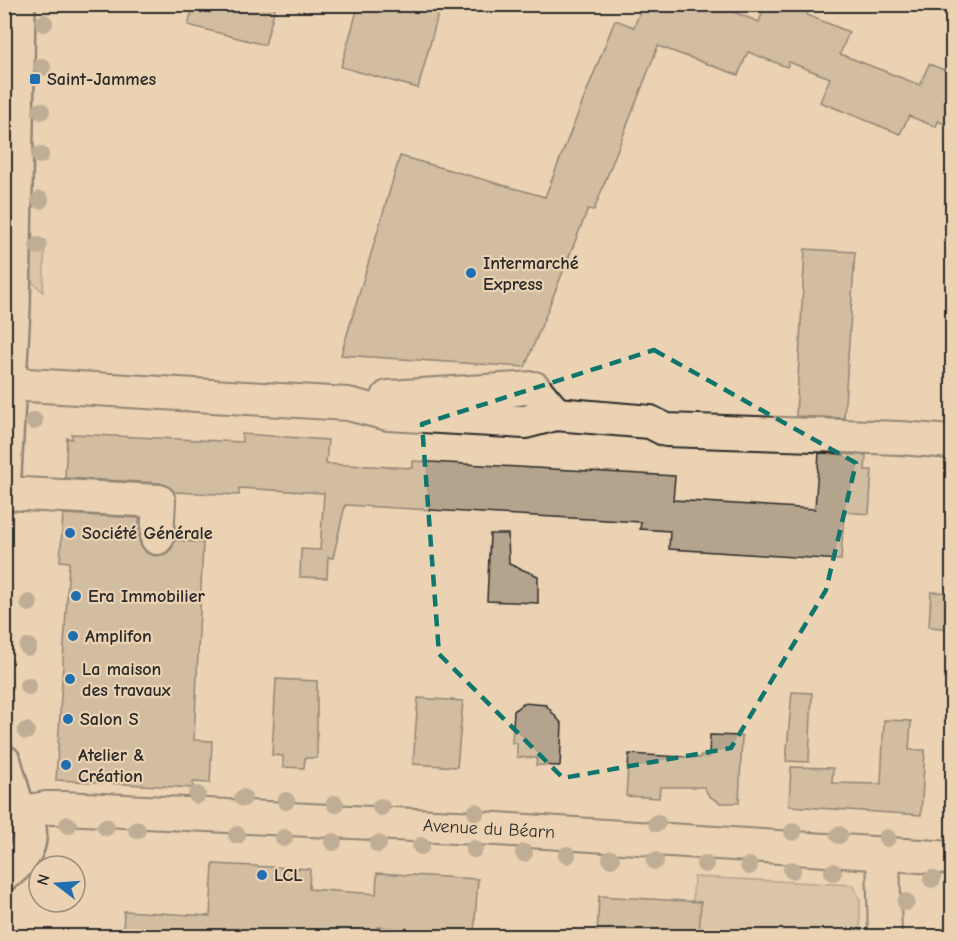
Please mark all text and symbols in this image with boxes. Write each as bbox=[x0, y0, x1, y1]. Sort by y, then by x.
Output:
place label: Saint-Jammes bbox=[47, 69, 157, 90]
marker: Saint-Jammes bbox=[28, 72, 42, 86]
place label: Intermarché Express bbox=[483, 253, 579, 295]
marker: Intermarché Express bbox=[464, 266, 478, 280]
place label: Société Générale bbox=[82, 523, 213, 544]
marker: Société Générale bbox=[63, 526, 77, 540]
place label: Era Immobilier bbox=[88, 586, 205, 607]
marker: Era Immobilier bbox=[69, 589, 83, 603]
place label: Amplifon bbox=[85, 626, 152, 647]
marker: Amplifon bbox=[66, 629, 80, 643]
place label: La maison des travaux bbox=[82, 659, 171, 701]
marker: La maison des travaux bbox=[63, 672, 77, 686]
place label: Salon S bbox=[80, 709, 139, 730]
marker: Salon S bbox=[61, 712, 75, 726]
place label: Atelier & Création bbox=[78, 745, 145, 787]
marker: Atelier & Création bbox=[59, 758, 73, 772]
street label: Avenue du Béarn bbox=[422, 815, 556, 843]
north arrow bbox=[27, 854, 87, 914]
place label: LCL bbox=[274, 865, 303, 886]
marker: LCL bbox=[255, 868, 269, 882]
text: N bbox=[33, 872, 54, 888]

